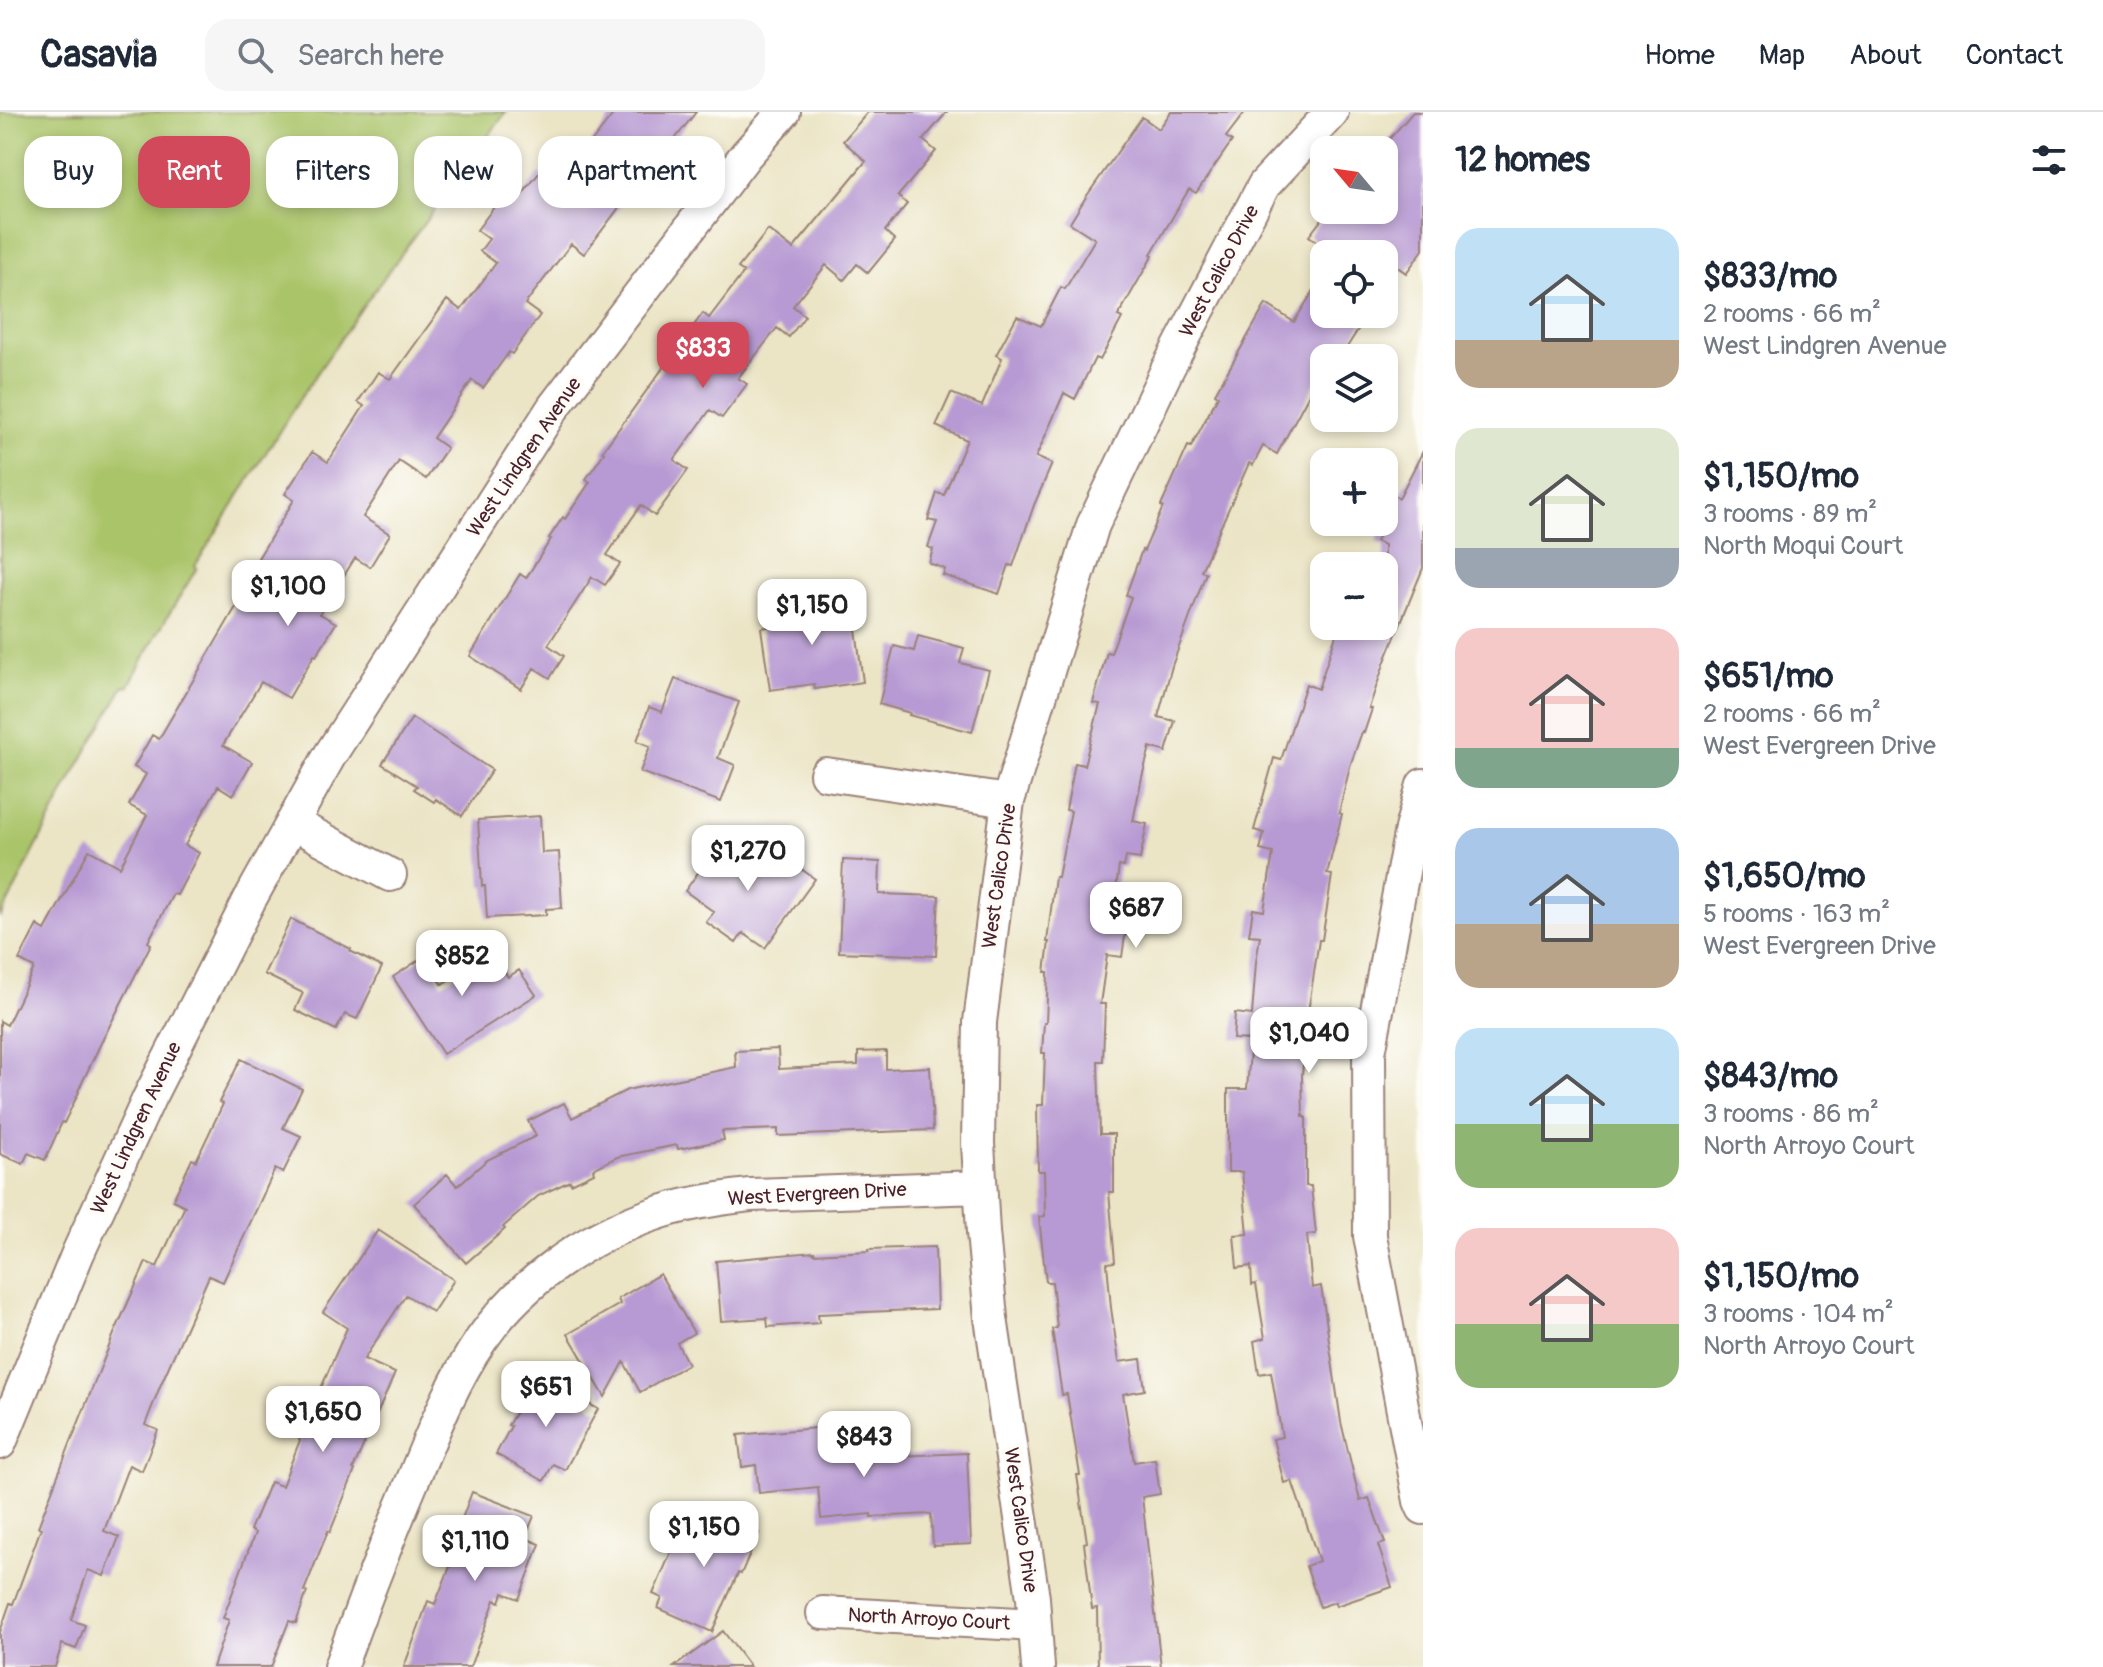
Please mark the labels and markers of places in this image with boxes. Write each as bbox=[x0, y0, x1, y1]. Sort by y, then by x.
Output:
pin: $833 bbox=[656, 322, 750, 390]
pin: $1,100 bbox=[223, 560, 353, 628]
pin: $1,150 bbox=[747, 579, 877, 647]
pin: $1,270 bbox=[683, 825, 813, 893]
pin: $687 bbox=[1089, 882, 1183, 950]
pin: $852 bbox=[415, 930, 509, 998]
pin: $1,040 bbox=[1244, 1007, 1374, 1075]
pin: $651 bbox=[499, 1361, 593, 1429]
pin: $1,650 bbox=[258, 1386, 388, 1454]
pin: $843 bbox=[817, 1411, 911, 1479]
pin: $1,150 bbox=[639, 1501, 769, 1569]
pin: $1,110 bbox=[410, 1515, 540, 1583]

